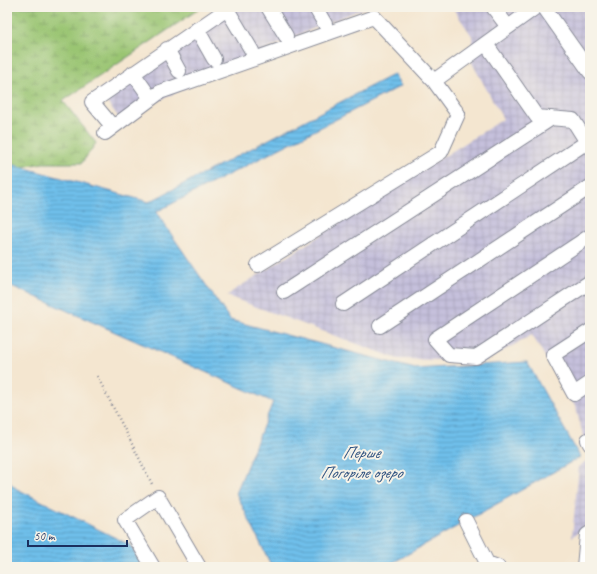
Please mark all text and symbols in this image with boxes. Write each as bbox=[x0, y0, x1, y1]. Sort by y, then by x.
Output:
water label: Перше Погоріле озеро bbox=[320, 442, 405, 483]
scale bar bbox=[28, 522, 127, 548]
text: 50 m bbox=[34, 528, 56, 544]

